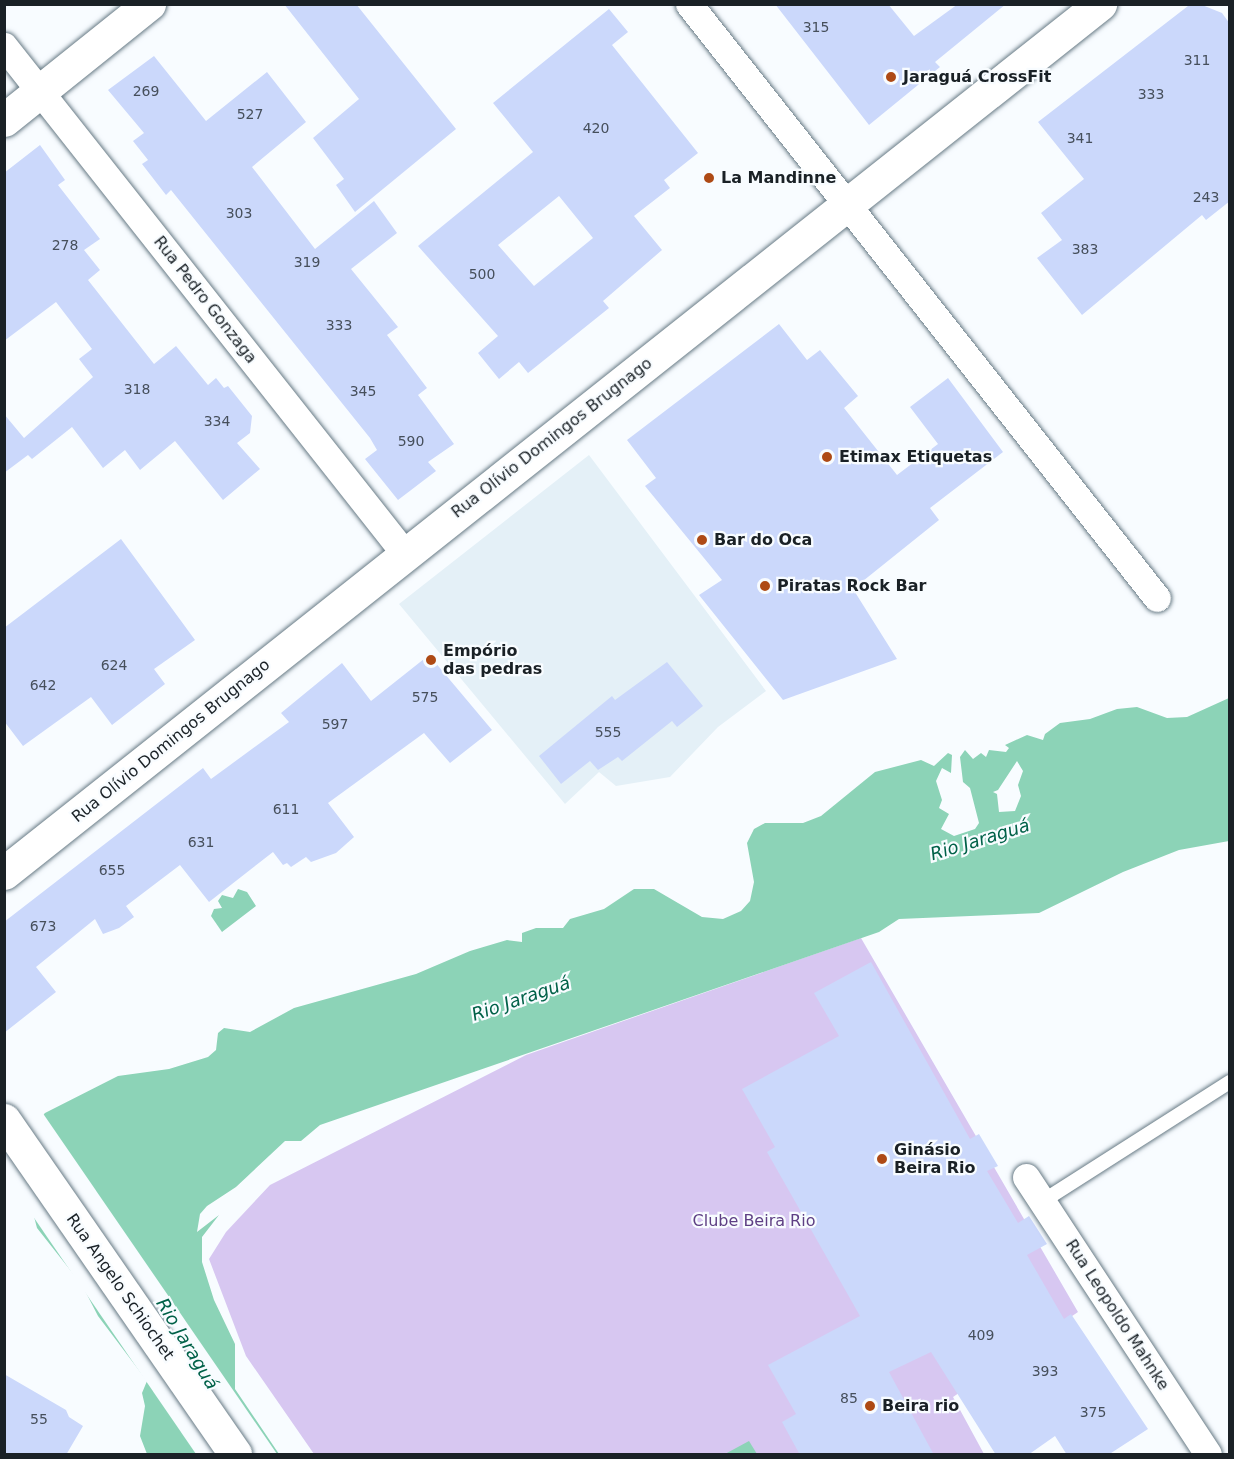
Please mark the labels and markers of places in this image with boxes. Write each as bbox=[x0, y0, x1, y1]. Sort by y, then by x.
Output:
place label: Jaraguá CrossFit bbox=[903, 67, 1051, 87]
marker: Jaraguá CrossFit bbox=[884, 70, 898, 84]
place label: La Mandinne bbox=[721, 168, 836, 188]
marker: La Mandinne bbox=[702, 171, 716, 185]
place label: Etimax Etiquetas bbox=[839, 447, 992, 467]
marker: Etimax Etiquetas bbox=[820, 450, 834, 464]
place label: Bar do Oca bbox=[714, 530, 812, 550]
marker: Bar do Oca bbox=[695, 533, 709, 547]
place label: Piratas Rock Bar bbox=[777, 576, 926, 596]
marker: Piratas Rock Bar bbox=[758, 579, 772, 593]
place label: Empório das pedras bbox=[443, 641, 542, 679]
marker: Empório das pedras bbox=[424, 653, 438, 667]
place label: Ginásio Beira Rio bbox=[894, 1140, 976, 1178]
marker: Ginásio Beira Rio bbox=[875, 1152, 889, 1166]
place label: Beira rio bbox=[882, 1396, 959, 1416]
marker: Beira rio bbox=[863, 1399, 877, 1413]

